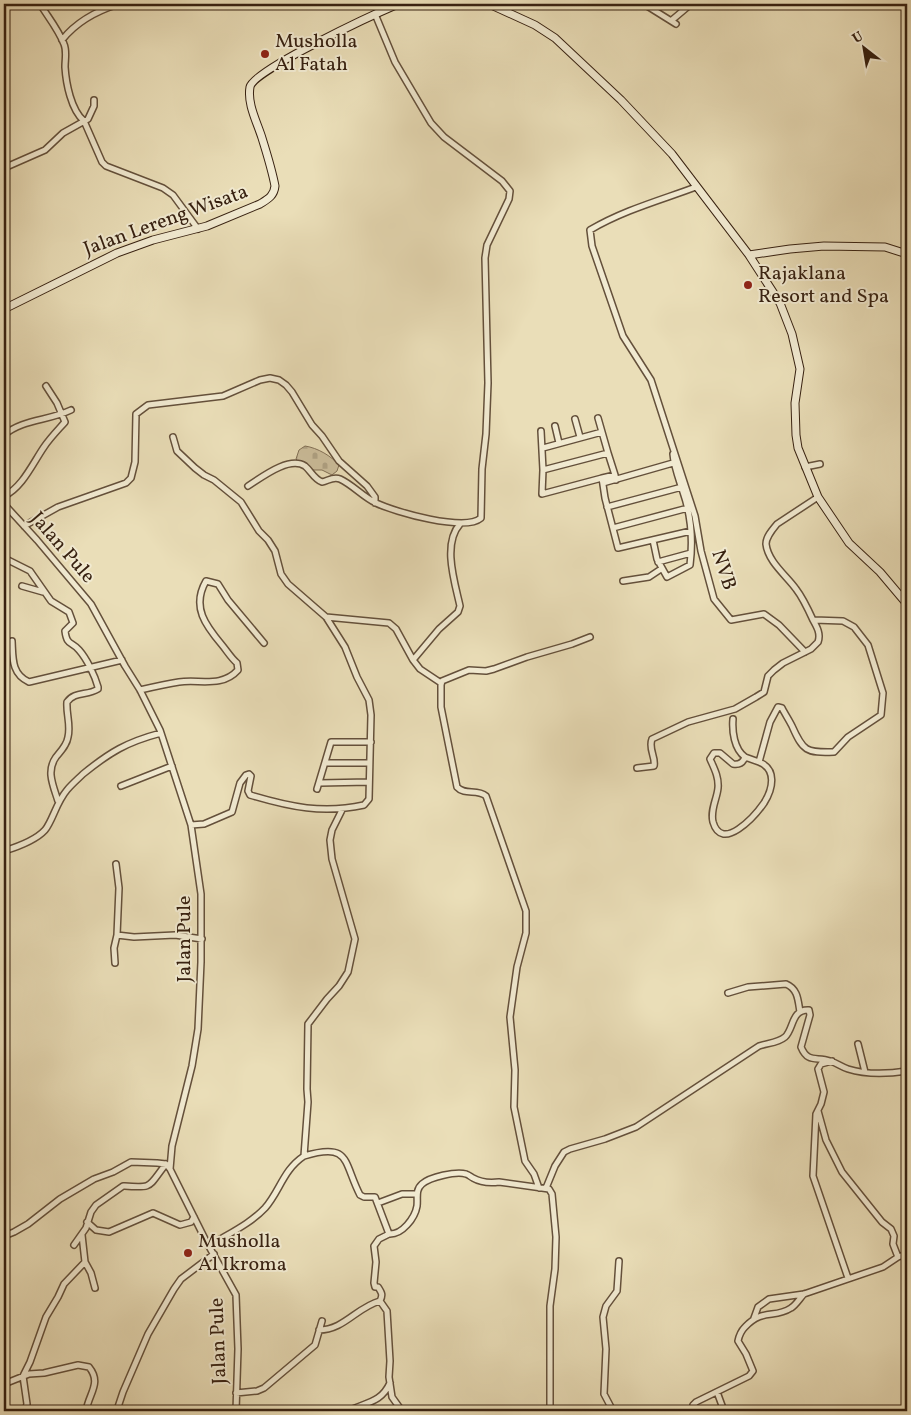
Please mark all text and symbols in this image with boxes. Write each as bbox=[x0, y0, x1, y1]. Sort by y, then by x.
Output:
north arrow bbox=[838, 22, 888, 72]
text: U bbox=[849, 27, 867, 49]
place label: Musholla Al Fatah bbox=[275, 28, 357, 79]
marker: Musholla Al Fatah bbox=[259, 48, 271, 60]
street label: Jalan Lereng Wisata bbox=[80, 178, 252, 264]
place label: Rajaklana Resort and Spa bbox=[758, 260, 889, 311]
marker: Rajaklana Resort and Spa bbox=[742, 279, 754, 291]
street label: Jalan Pule bbox=[23, 506, 101, 590]
street label: NVB bbox=[703, 546, 743, 594]
street label: Jalan Pule bbox=[171, 896, 199, 982]
place label: Musholla Al Ikroma bbox=[198, 1228, 287, 1279]
marker: Musholla Al Ikroma bbox=[182, 1247, 194, 1259]
street label: Jalan Pule bbox=[203, 1297, 235, 1385]

